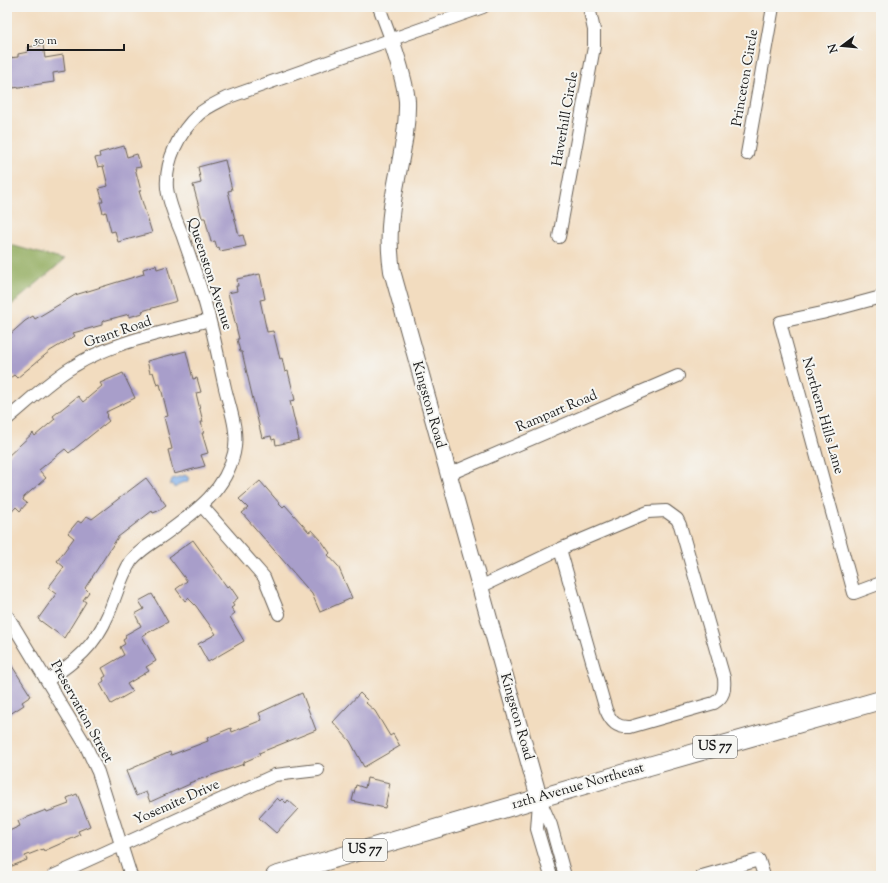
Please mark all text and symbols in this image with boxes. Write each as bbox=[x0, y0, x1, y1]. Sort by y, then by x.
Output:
scale bar bbox=[28, 26, 124, 52]
north arrow bbox=[822, 26, 862, 66]
street label: Princeton Circle bbox=[728, 28, 764, 128]
text: 50 m bbox=[33, 32, 57, 50]
text: N bbox=[824, 42, 843, 56]
street label: Haverhill Circle bbox=[548, 70, 584, 168]
street label: Queenston Avenue bbox=[181, 215, 237, 333]
street label: Grant Road bbox=[81, 312, 155, 354]
street label: Northern Hills Lane bbox=[796, 355, 848, 477]
street label: Kingston Road bbox=[406, 359, 450, 451]
street label: Rampart Road bbox=[513, 386, 601, 438]
street label: Preservation Street bbox=[45, 657, 118, 767]
street label: Kingston Road bbox=[494, 671, 538, 763]
road number: US 77 bbox=[693, 736, 737, 758]
street label: 12th Avenue Northeast bbox=[509, 758, 647, 815]
street label: Yosemite Drive bbox=[131, 775, 223, 831]
road number: US 77 bbox=[343, 839, 387, 861]

